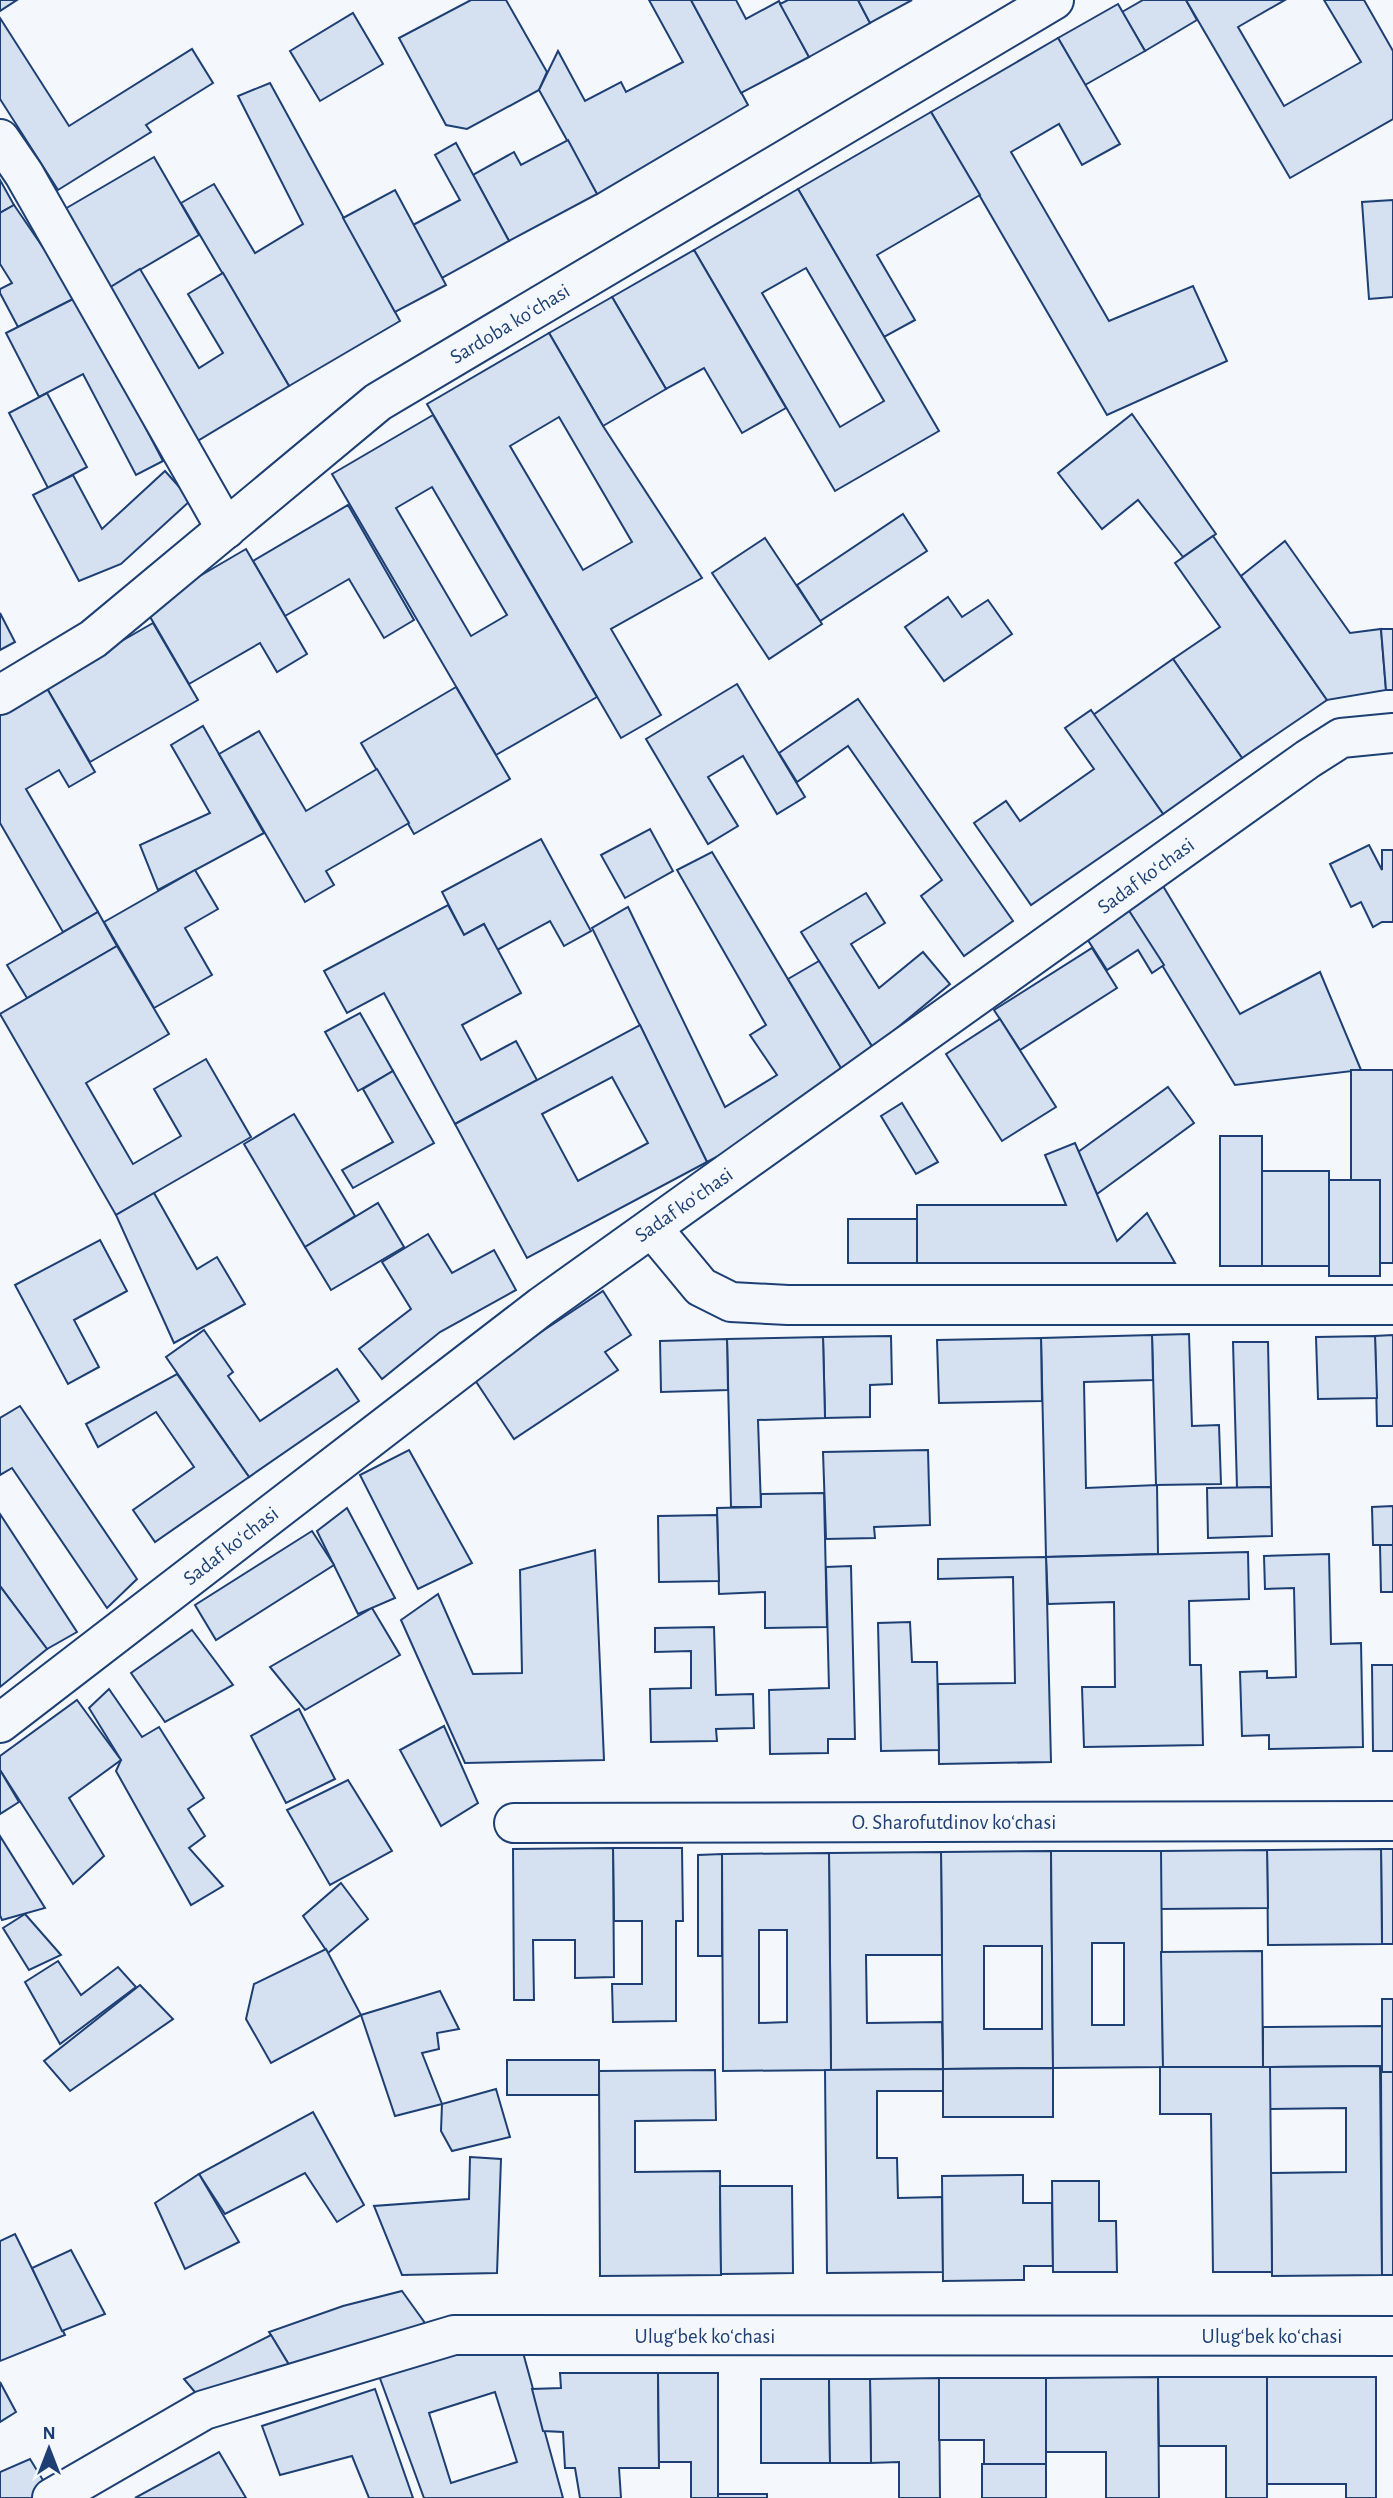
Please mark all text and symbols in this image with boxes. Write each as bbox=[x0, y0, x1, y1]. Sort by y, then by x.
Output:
street label: Sardoba koʻchasi bbox=[447, 280, 573, 368]
street label: Sadaf koʻchasi bbox=[1094, 834, 1198, 918]
street label: Sadaf koʻchasi bbox=[631, 1164, 737, 1246]
street label: Sadaf koʻchasi bbox=[180, 1503, 282, 1589]
street label: O. Sharofutdinov koʻchasi bbox=[852, 1812, 1056, 1833]
street label: Ulugʻbek koʻchasi bbox=[635, 2326, 775, 2347]
street label: Ulugʻbek koʻchasi bbox=[1202, 2326, 1342, 2347]
north arrow bbox=[14, 2414, 84, 2484]
text: N bbox=[42, 2424, 56, 2443]

